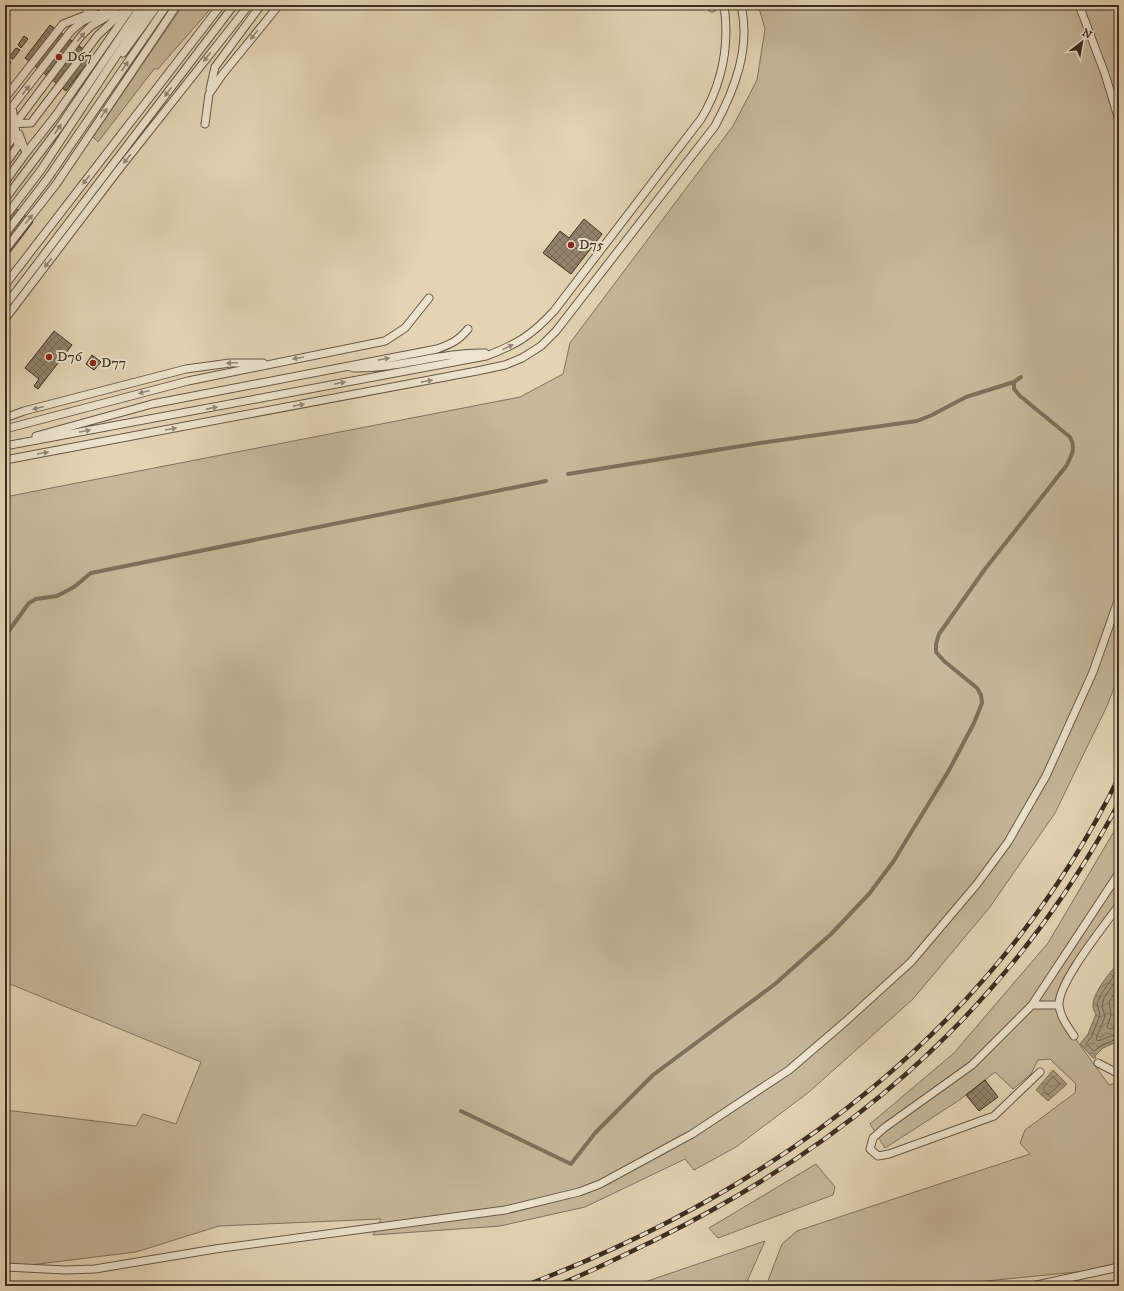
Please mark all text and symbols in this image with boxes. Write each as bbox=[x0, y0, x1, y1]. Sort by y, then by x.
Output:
north arrow bbox=[1062, 22, 1102, 62]
text: N bbox=[1079, 26, 1094, 43]
one-way arrow bbox=[250, 30, 259, 41]
one-way arrow bbox=[76, 32, 85, 43]
place label: D67 bbox=[67, 48, 92, 66]
marker: D67 bbox=[54, 52, 64, 62]
one-way arrow bbox=[203, 52, 211, 63]
one-way arrow bbox=[121, 61, 129, 71]
one-way arrow bbox=[21, 85, 29, 95]
one-way arrow bbox=[164, 87, 172, 97]
one-way arrow bbox=[100, 108, 108, 118]
one-way arrow bbox=[54, 124, 62, 135]
one-way arrow bbox=[122, 154, 131, 165]
one-way arrow bbox=[82, 175, 91, 186]
one-way arrow bbox=[25, 214, 33, 224]
place label: D75 bbox=[579, 236, 604, 254]
marker: D75 bbox=[566, 240, 576, 250]
one-way arrow bbox=[44, 257, 52, 268]
one-way arrow bbox=[502, 344, 514, 351]
place label: D76 bbox=[57, 348, 83, 366]
marker: D76 bbox=[44, 352, 54, 362]
place label: D77 bbox=[101, 354, 126, 372]
one-way arrow bbox=[378, 355, 390, 361]
one-way arrow bbox=[292, 356, 304, 362]
marker: D77 bbox=[88, 358, 98, 368]
one-way arrow bbox=[225, 360, 238, 366]
one-way arrow bbox=[421, 378, 433, 384]
one-way arrow bbox=[334, 380, 346, 386]
one-way arrow bbox=[137, 389, 149, 395]
one-way arrow bbox=[293, 402, 305, 408]
one-way arrow bbox=[206, 404, 219, 410]
one-way arrow bbox=[32, 405, 44, 411]
one-way arrow bbox=[165, 426, 177, 432]
one-way arrow bbox=[79, 428, 91, 434]
one-way arrow bbox=[37, 450, 49, 456]

